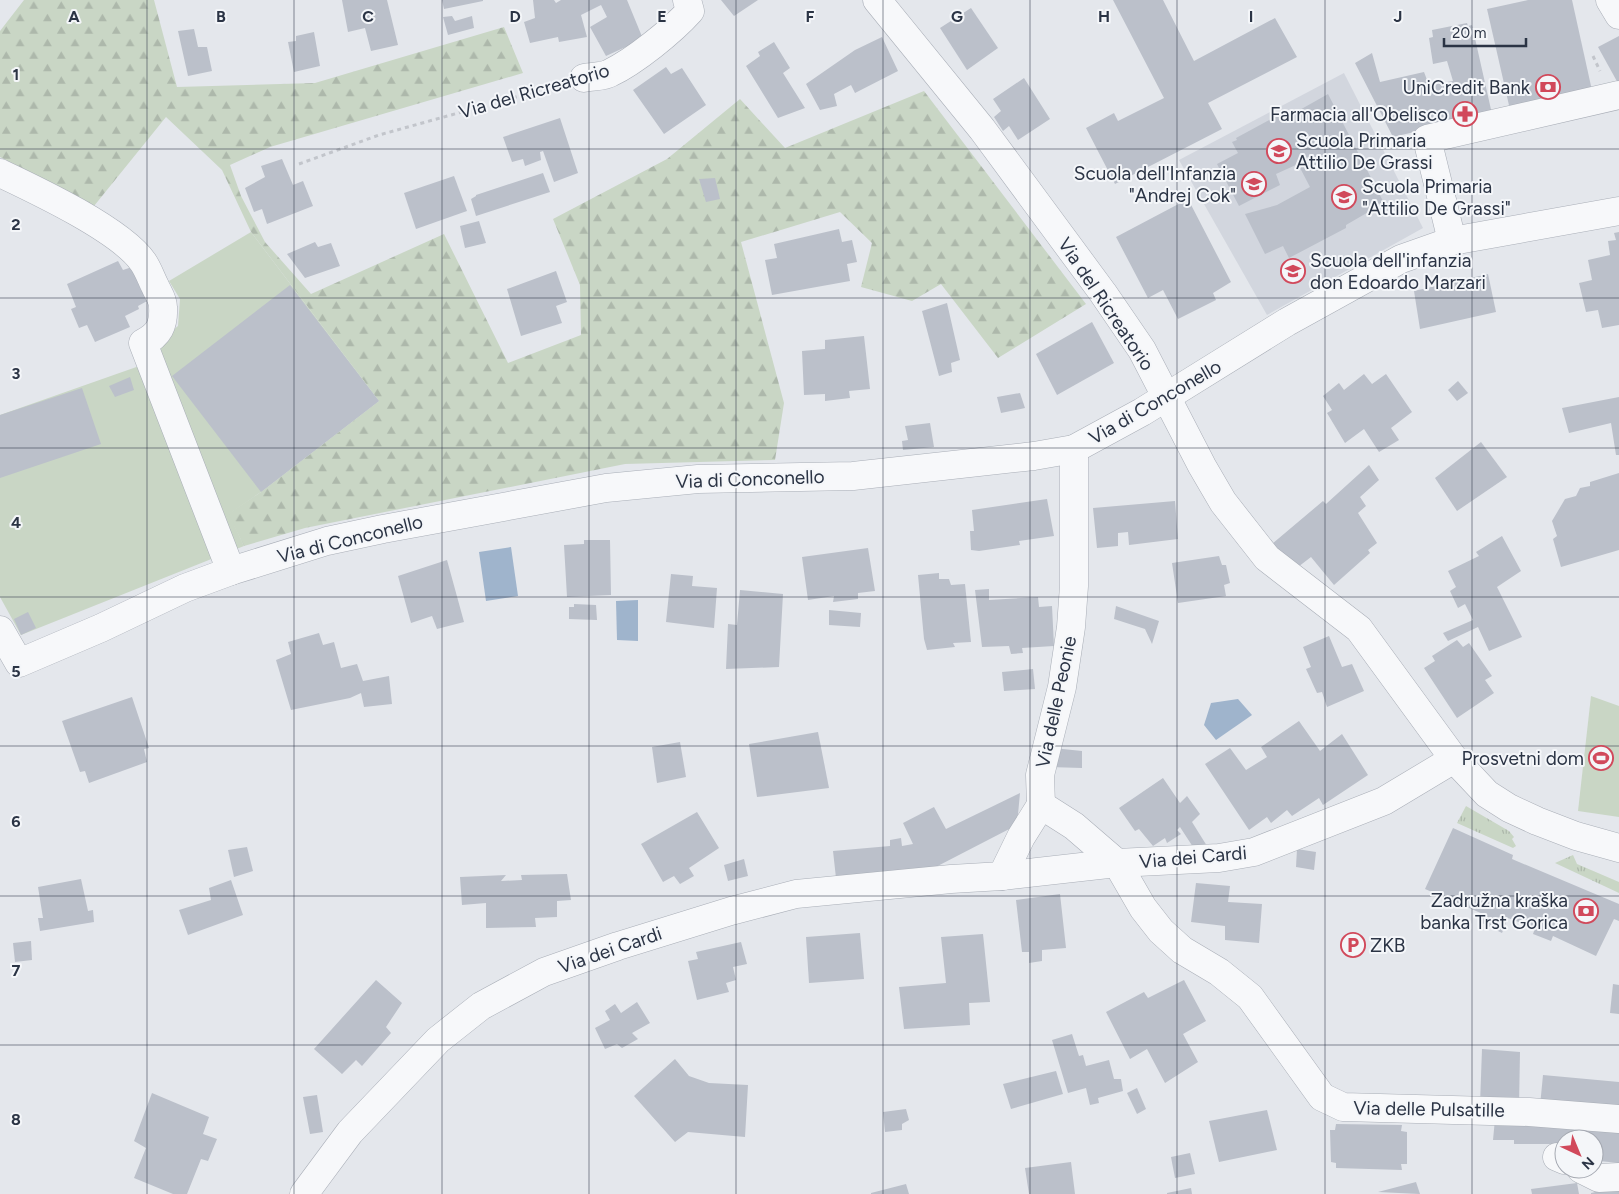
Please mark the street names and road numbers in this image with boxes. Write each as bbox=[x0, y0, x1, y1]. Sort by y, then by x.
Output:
street label: Via del Ricreatorio bbox=[456, 59, 612, 123]
street label: Via del Ricreatorio bbox=[1053, 233, 1159, 375]
street label: Via di Conconello bbox=[1085, 355, 1225, 449]
street label: Via di Conconello bbox=[675, 465, 825, 493]
street label: Via di Conconello bbox=[275, 510, 425, 568]
street label: Via delle Peonie bbox=[1031, 634, 1081, 770]
street label: Via dei Cardi bbox=[1138, 841, 1248, 873]
street label: Via dei Cardi bbox=[555, 922, 665, 978]
street label: Via delle Pulsatille bbox=[1353, 1096, 1505, 1122]

